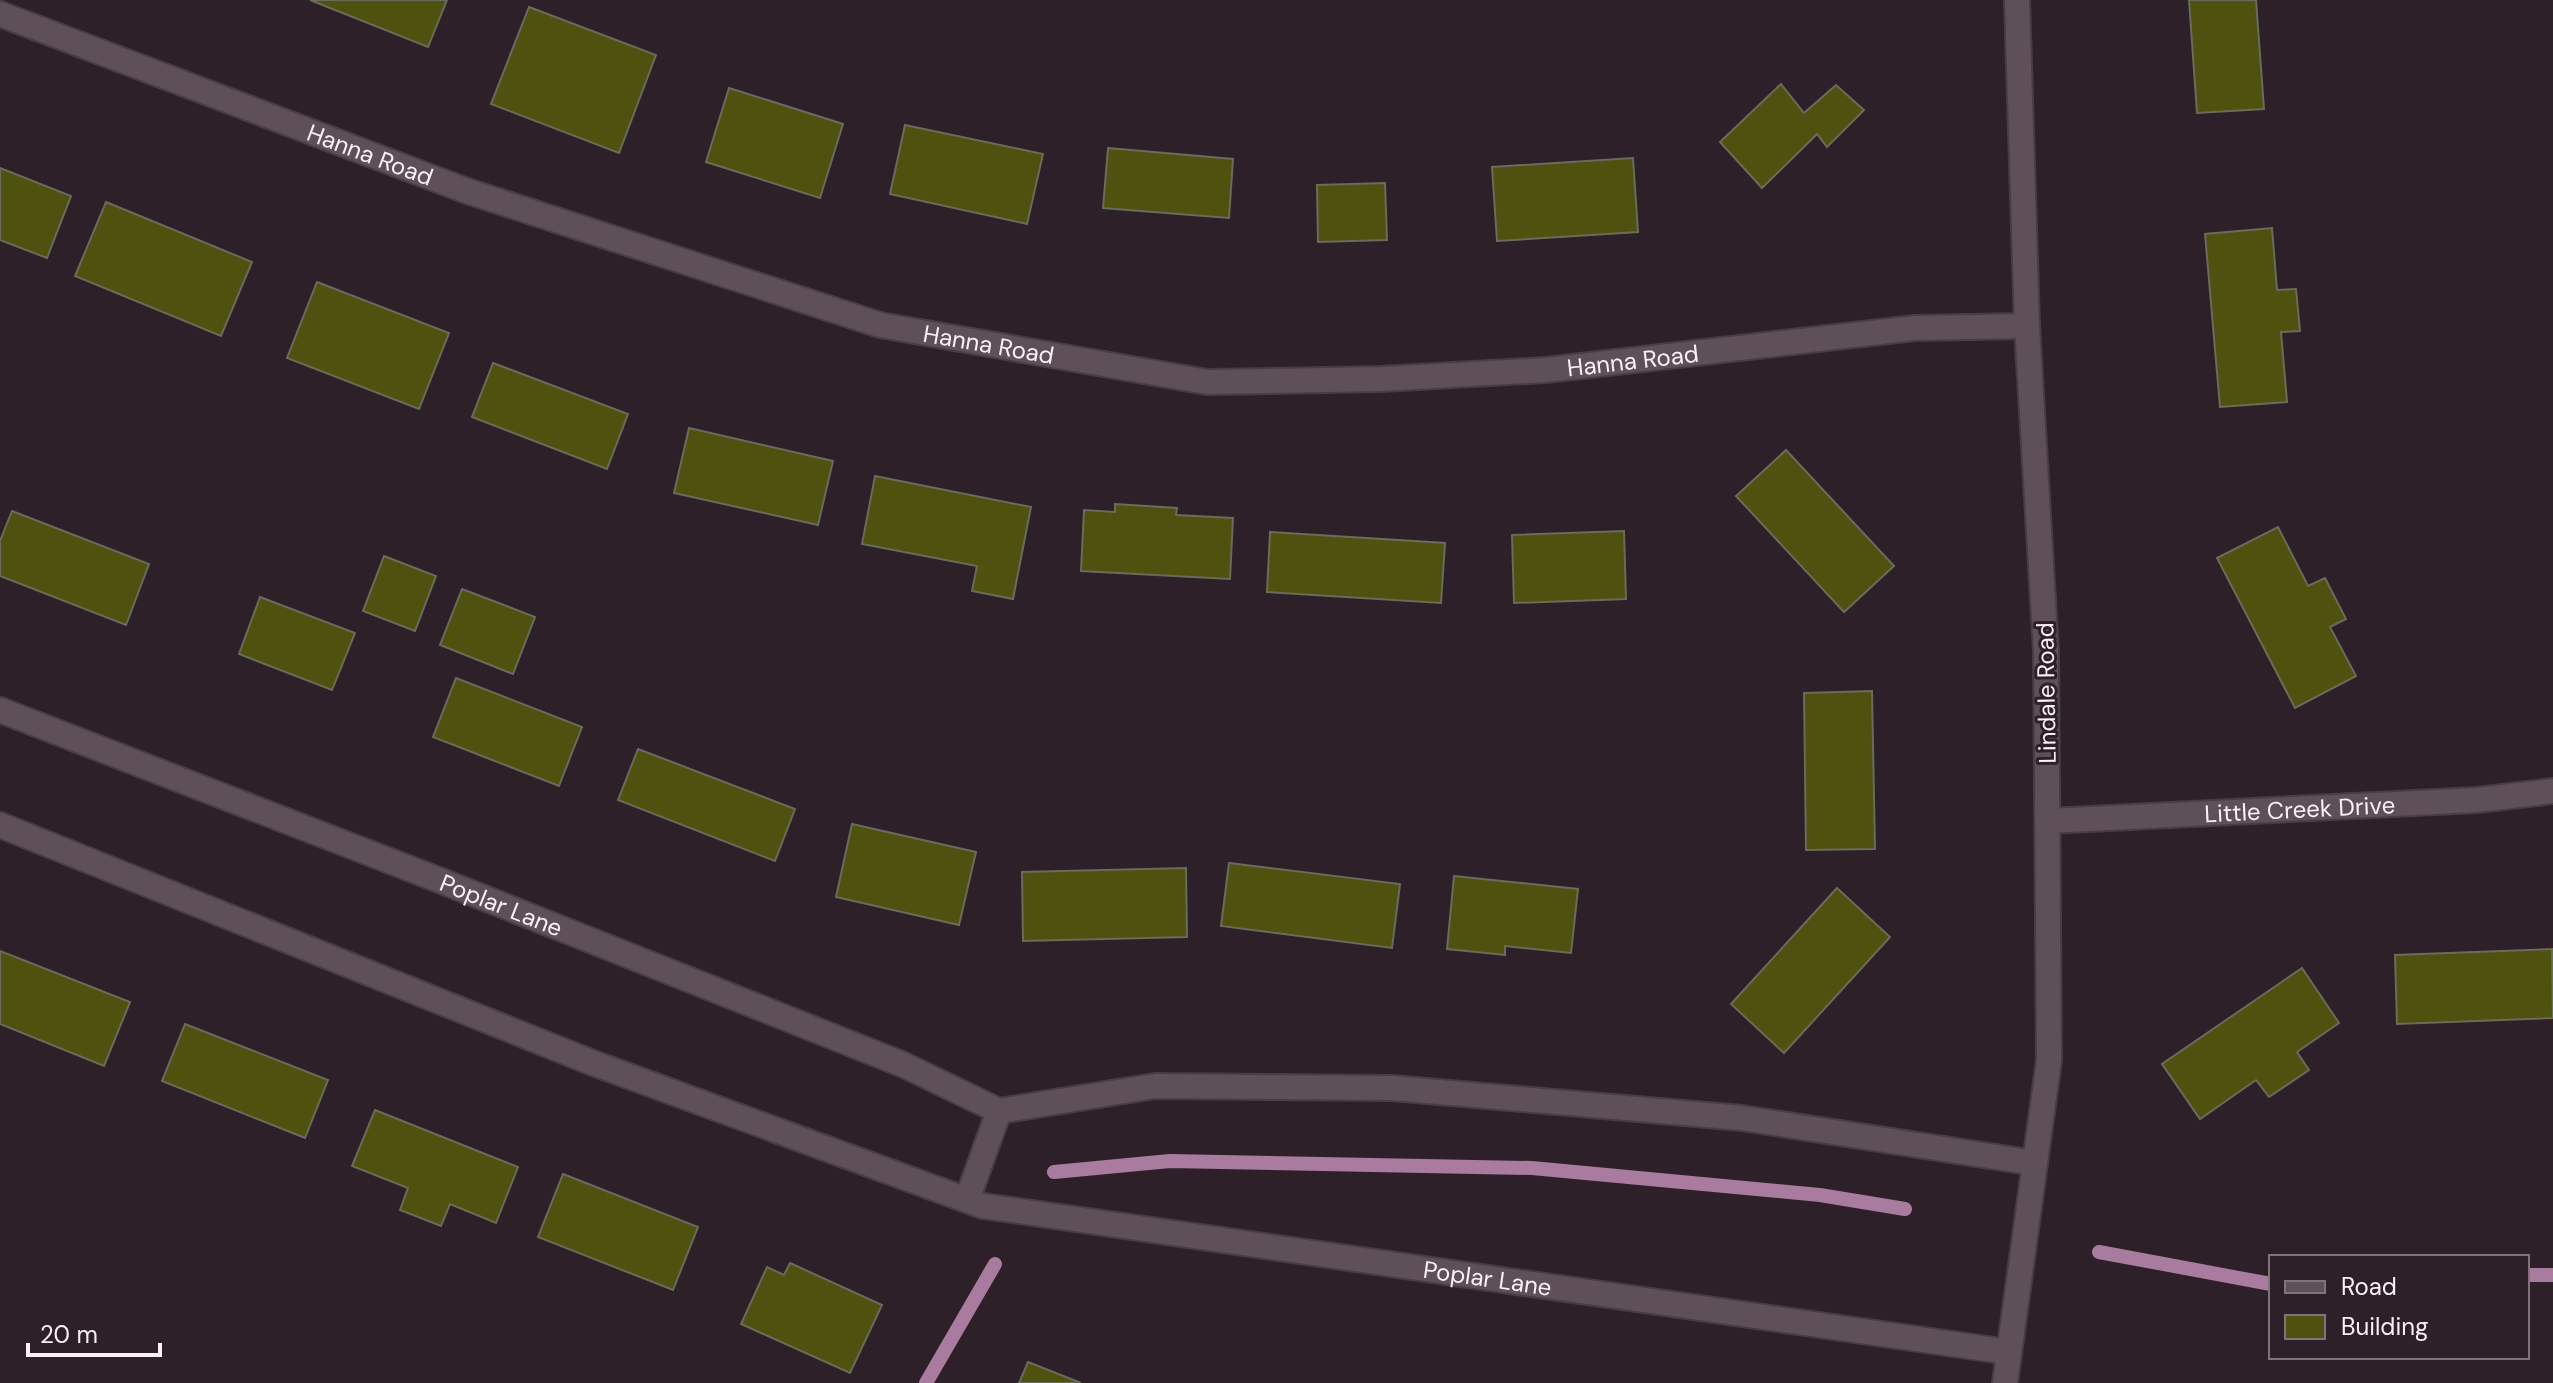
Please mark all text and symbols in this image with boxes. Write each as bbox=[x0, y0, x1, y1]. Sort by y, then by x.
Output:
street label: Hanna Road bbox=[303, 116, 438, 192]
street label: Hanna Road bbox=[921, 317, 1057, 371]
street label: Hanna Road bbox=[1565, 337, 1700, 383]
street label: Lindale Road bbox=[2029, 622, 2063, 764]
street label: Little Creek Drive bbox=[2204, 789, 2396, 829]
street label: Poplar Lane bbox=[436, 867, 567, 943]
street label: Poplar Lane bbox=[1421, 1253, 1554, 1302]
legend bbox=[2269, 1255, 2529, 1359]
text: Road bbox=[2341, 1271, 2397, 1302]
scale bar bbox=[28, 1307, 160, 1357]
text: Building bbox=[2341, 1311, 2428, 1342]
text: 20 m bbox=[40, 1319, 98, 1350]

